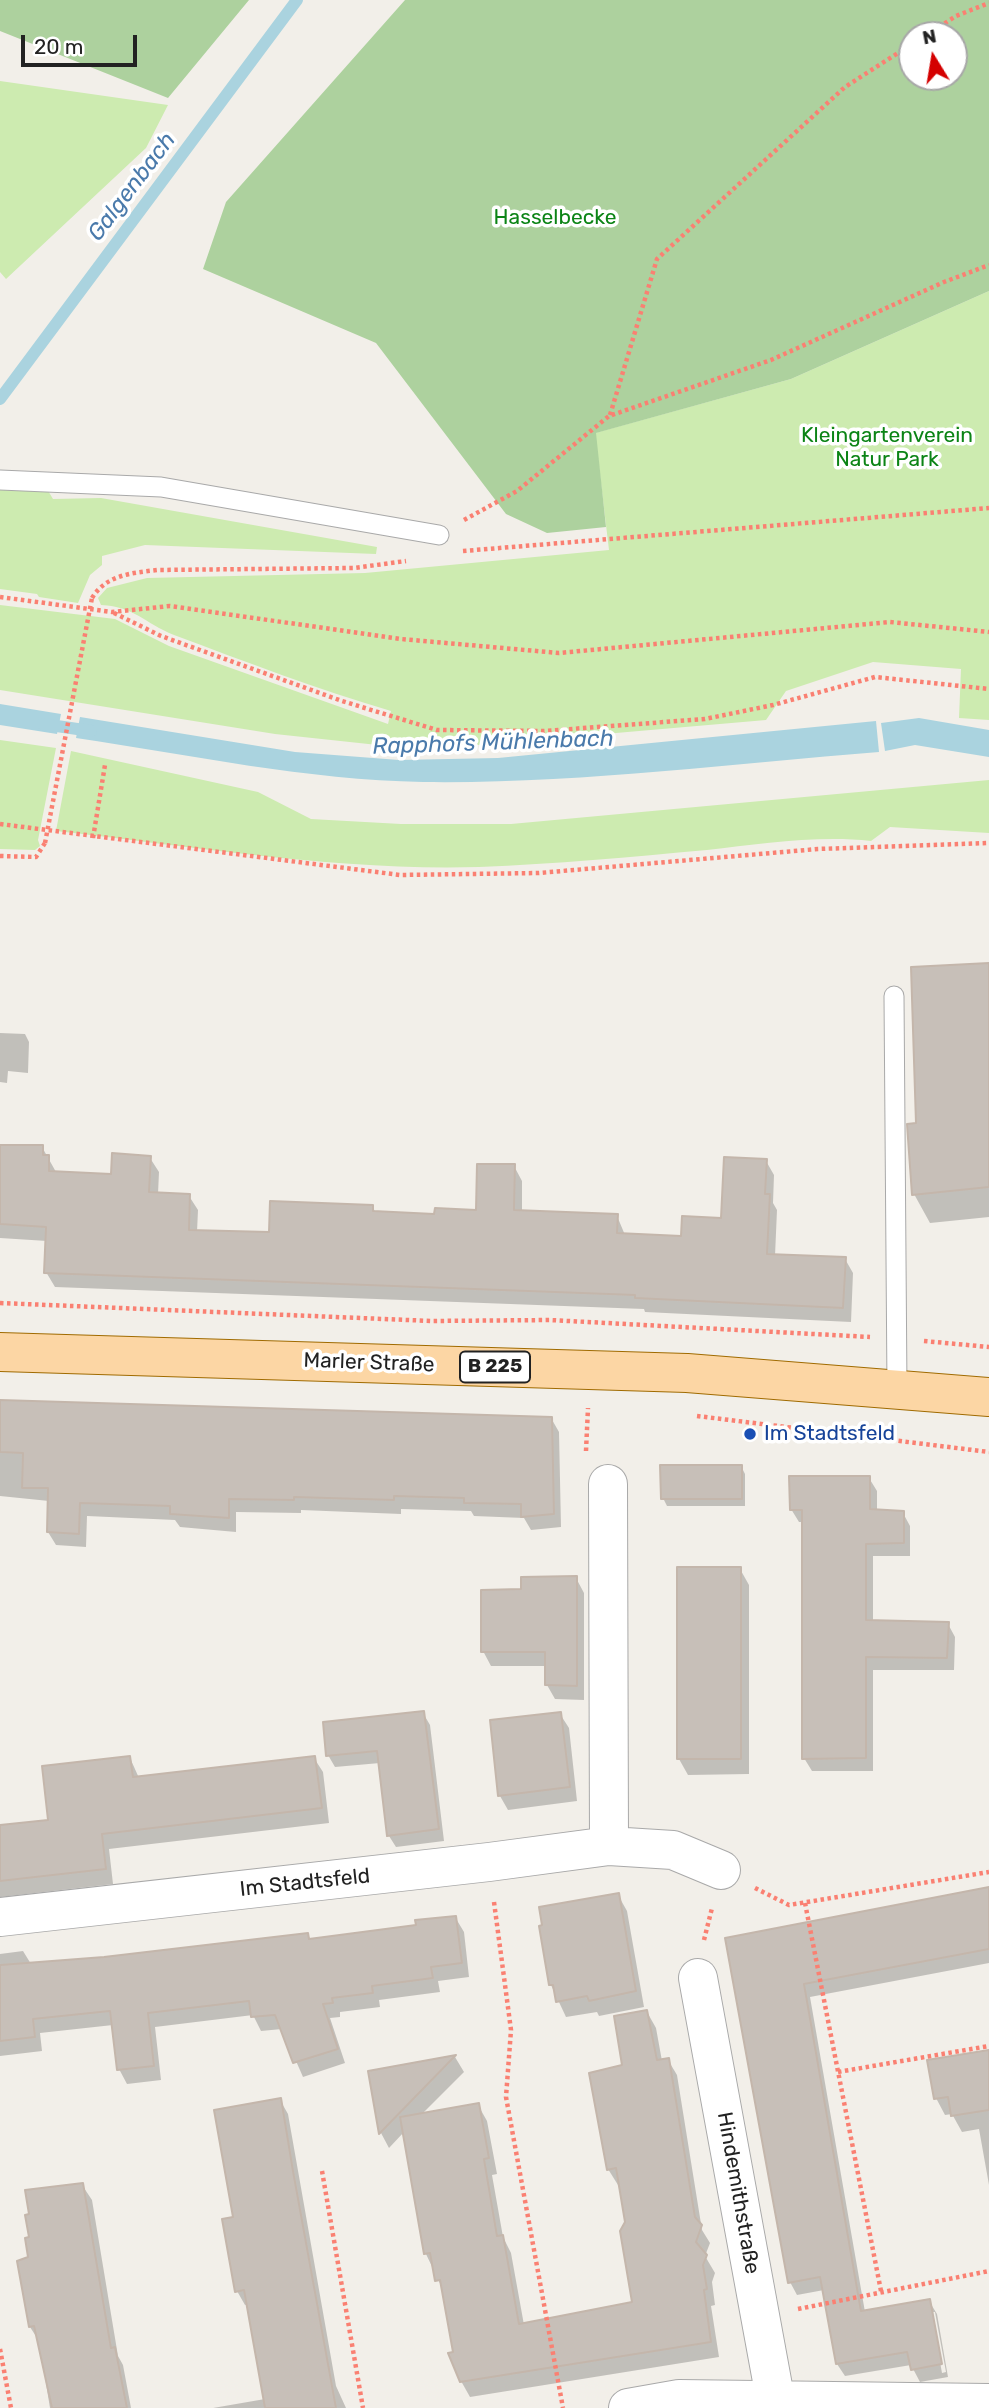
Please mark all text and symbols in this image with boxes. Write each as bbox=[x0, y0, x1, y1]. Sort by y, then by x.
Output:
scale bar bbox=[24, 21, 140, 65]
north arrow bbox=[898, 21, 968, 91]
text: N bbox=[920, 24, 938, 49]
text: 20 m bbox=[34, 34, 83, 59]
water label: Galgenbach bbox=[82, 127, 182, 247]
park label: Hasselbecke bbox=[494, 205, 616, 231]
park label: Kleingartenverein Natur Park bbox=[801, 423, 973, 473]
water label: Rapphofs Mühlenbach bbox=[372, 725, 614, 761]
street label: Marler Straße bbox=[303, 1348, 435, 1378]
road number: B 225 bbox=[460, 1352, 530, 1382]
place label: Im Stadtsfeld bbox=[764, 1421, 895, 1447]
marker: Im Stadtsfeld bbox=[742, 1426, 758, 1442]
street label: Im Stadtsfeld bbox=[239, 1864, 371, 1902]
street label: Hindemithstraße bbox=[711, 2110, 765, 2276]

